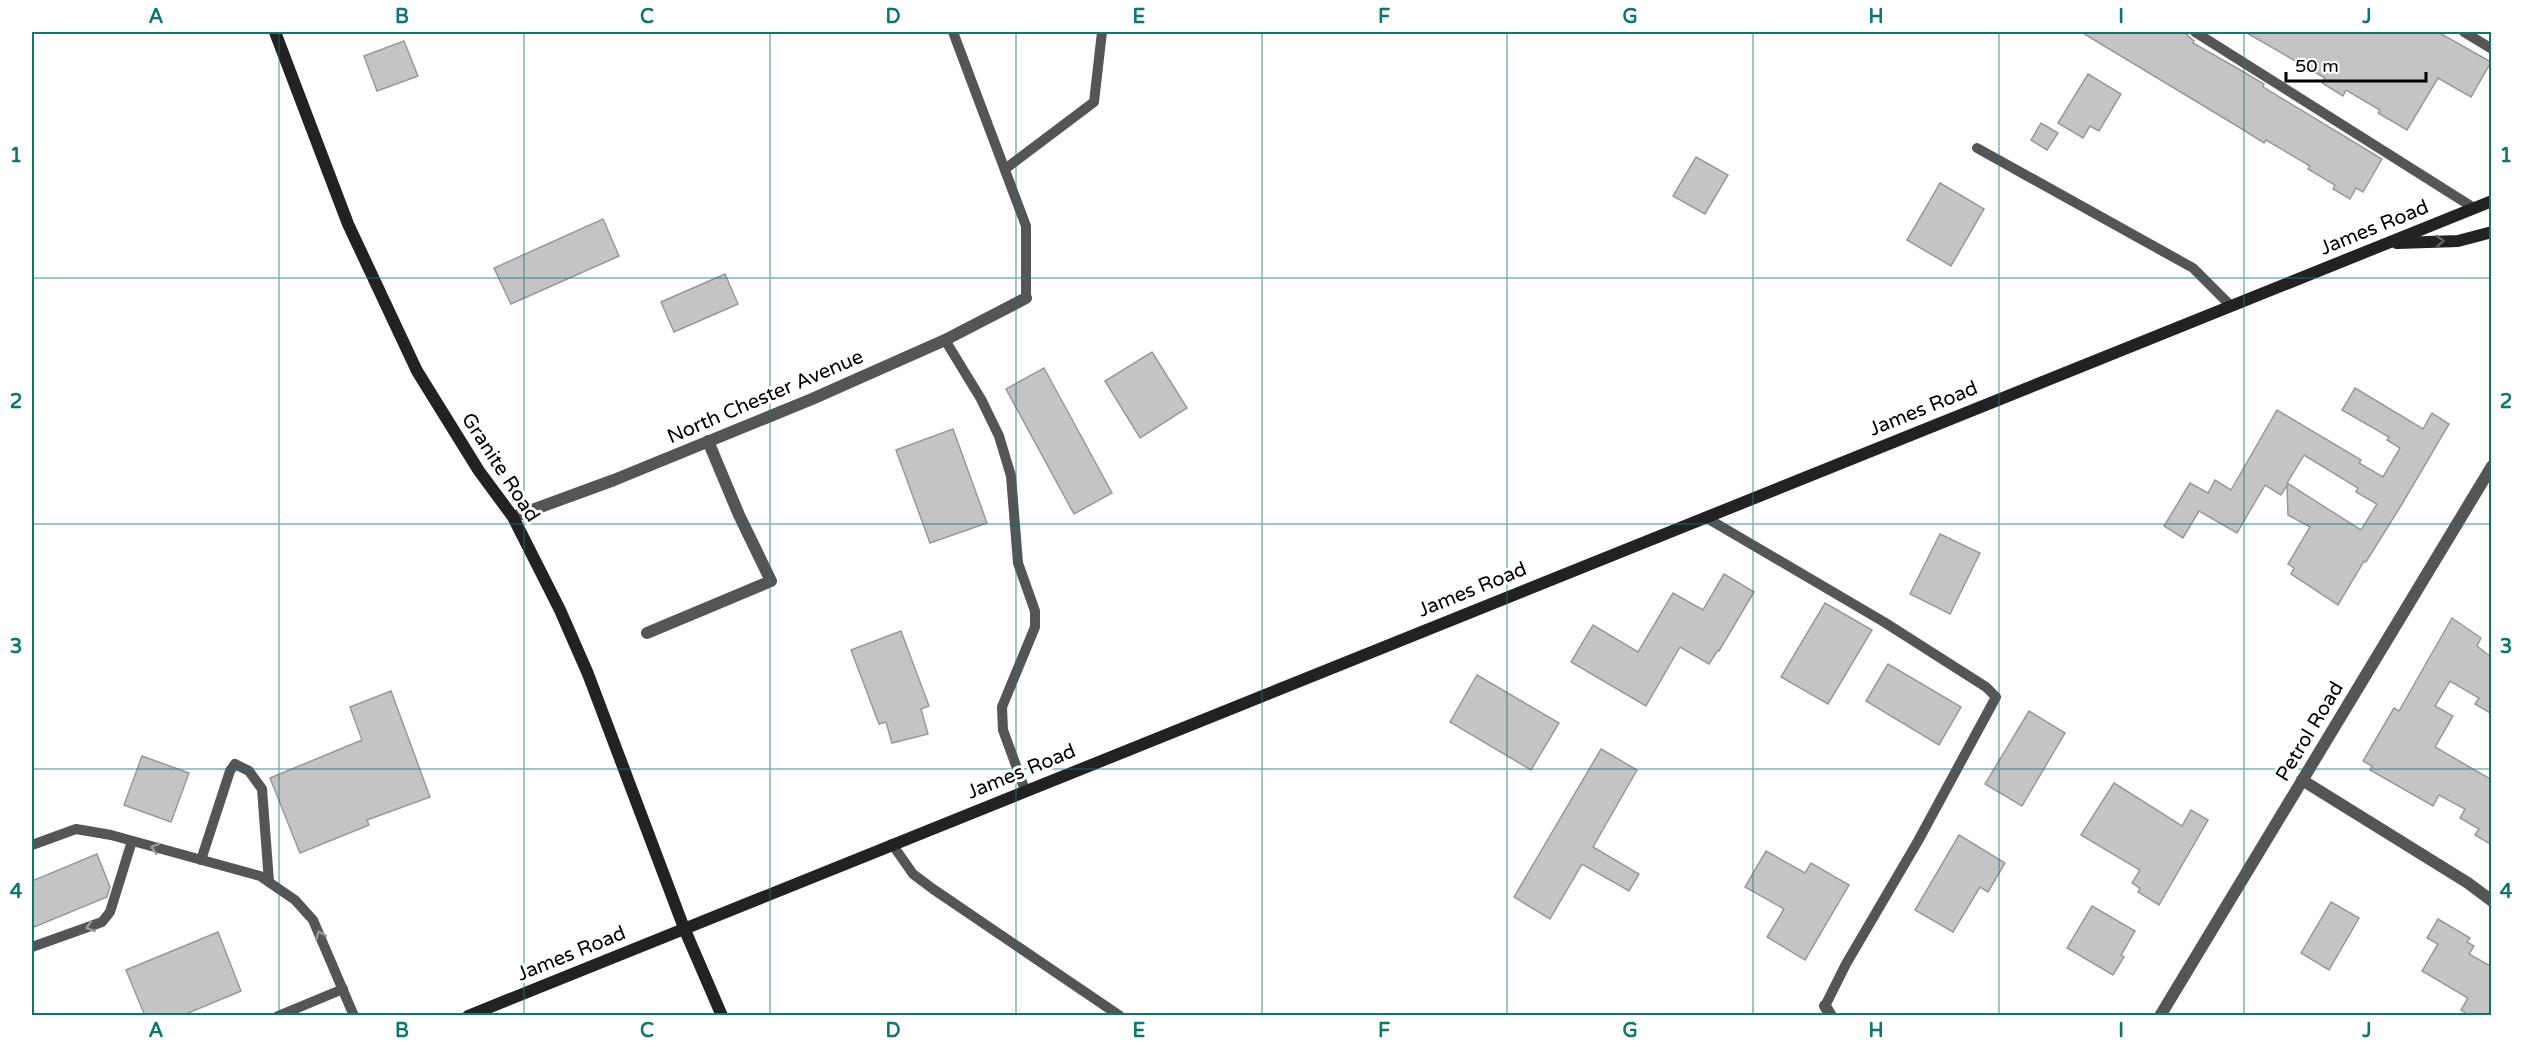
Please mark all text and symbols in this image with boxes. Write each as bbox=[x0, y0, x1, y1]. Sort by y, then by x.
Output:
text: A bbox=[149, 5, 164, 29]
text: B bbox=[395, 5, 409, 29]
text: C bbox=[640, 5, 654, 29]
text: D bbox=[885, 5, 901, 29]
text: E bbox=[1133, 5, 1146, 29]
text: F bbox=[1378, 5, 1390, 29]
text: G bbox=[1622, 5, 1638, 29]
text: H bbox=[1868, 5, 1884, 29]
text: I bbox=[2118, 5, 2124, 29]
text: J bbox=[2361, 5, 2372, 29]
scale bar bbox=[2286, 45, 2426, 83]
text: 50 m bbox=[2295, 55, 2339, 77]
text: 1 bbox=[10, 144, 22, 168]
text: 1 bbox=[2500, 144, 2512, 168]
street label: James Road bbox=[2316, 195, 2432, 261]
one-way arrow bbox=[2435, 235, 2444, 248]
street label: North Chester Avenue bbox=[664, 345, 867, 449]
street label: James Road bbox=[1865, 376, 1981, 442]
text: 2 bbox=[10, 390, 22, 414]
text: 2 bbox=[2500, 390, 2512, 414]
street label: Granite Road bbox=[456, 408, 544, 527]
street label: James Road bbox=[1414, 557, 1530, 623]
text: 3 bbox=[10, 635, 22, 659]
text: 3 bbox=[2500, 635, 2512, 659]
street label: Petrol Road bbox=[2271, 677, 2349, 786]
street label: James Road bbox=[963, 739, 1079, 805]
one-way arrow bbox=[150, 843, 161, 855]
text: 4 bbox=[10, 880, 23, 904]
text: 4 bbox=[2500, 880, 2513, 904]
one-way arrow bbox=[85, 919, 96, 932]
street label: James Road bbox=[513, 921, 629, 987]
one-way arrow bbox=[315, 931, 327, 942]
text: A bbox=[149, 1019, 164, 1043]
text: B bbox=[395, 1019, 409, 1043]
text: C bbox=[640, 1019, 654, 1043]
text: D bbox=[885, 1019, 901, 1043]
text: E bbox=[1133, 1019, 1146, 1043]
text: F bbox=[1378, 1019, 1390, 1043]
text: G bbox=[1622, 1019, 1638, 1043]
text: H bbox=[1868, 1019, 1884, 1043]
text: I bbox=[2118, 1019, 2124, 1043]
text: J bbox=[2361, 1019, 2372, 1043]

